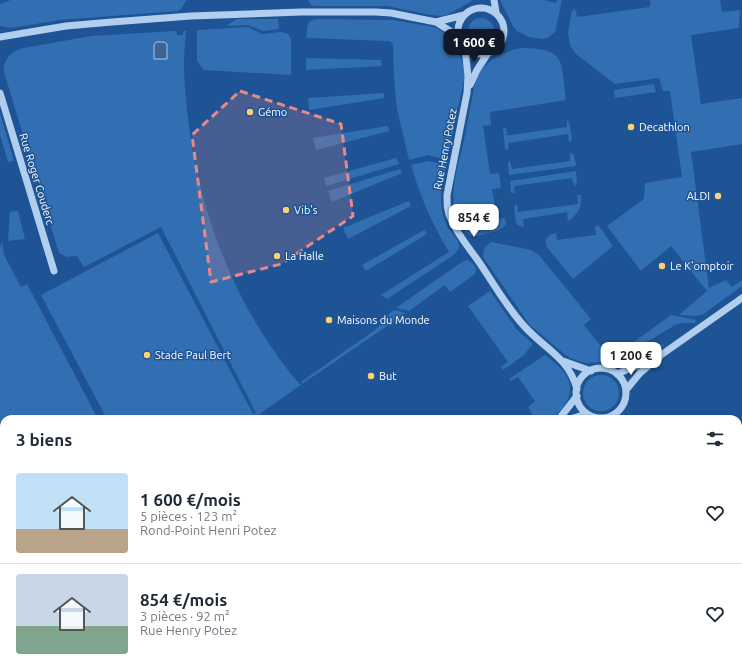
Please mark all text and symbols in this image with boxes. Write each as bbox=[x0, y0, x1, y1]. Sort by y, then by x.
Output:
pin: 1 600 € bbox=[437, 29, 511, 63]
text: 1 600 € bbox=[453, 35, 495, 49]
place label: Gémo bbox=[258, 106, 287, 118]
marker: Gémo bbox=[245, 107, 255, 117]
street label: Rue Henry Potez bbox=[431, 107, 459, 191]
place label: Decathlon bbox=[639, 121, 690, 133]
marker: Decathlon bbox=[626, 122, 636, 132]
street label: Rue Roger Couderc bbox=[17, 132, 57, 226]
place label: ALDI bbox=[687, 190, 710, 202]
marker: ALDI bbox=[713, 191, 723, 201]
place label: Vib's bbox=[294, 204, 318, 216]
pin: 854 € bbox=[446, 204, 502, 238]
marker: Vib's bbox=[281, 205, 291, 215]
text: 854 € bbox=[458, 210, 490, 224]
place label: La Halle bbox=[285, 250, 324, 262]
marker: La Halle bbox=[272, 251, 282, 261]
place label: Le K'omptoir bbox=[670, 260, 734, 272]
marker: Le K'omptoir bbox=[657, 261, 667, 271]
place label: Maisons du Monde bbox=[337, 314, 430, 326]
marker: Maisons du Monde bbox=[324, 315, 334, 325]
pin: 1 200 € bbox=[594, 342, 668, 376]
text: 1 200 € bbox=[610, 348, 652, 362]
place label: Stade Paul Bert bbox=[155, 349, 232, 361]
marker: Stade Paul Bert bbox=[142, 350, 152, 360]
place label: But bbox=[379, 370, 397, 382]
marker: But bbox=[366, 371, 376, 381]
icon: filters bbox=[704, 428, 726, 450]
text: 3 biens bbox=[16, 430, 72, 449]
icon: home bbox=[48, 489, 96, 537]
text: 1 600 €/mois bbox=[140, 490, 241, 509]
icon: heart bbox=[704, 502, 726, 524]
text: 5 pièces · 123 m² bbox=[140, 509, 237, 523]
text: Rond-Point Henri Potez bbox=[140, 523, 277, 537]
icon: home bbox=[48, 590, 96, 638]
text: 854 €/mois bbox=[140, 590, 227, 609]
icon: heart bbox=[704, 603, 726, 625]
text: 3 pièces · 92 m² bbox=[140, 609, 230, 623]
text: Rue Henry Potez bbox=[140, 623, 237, 637]

